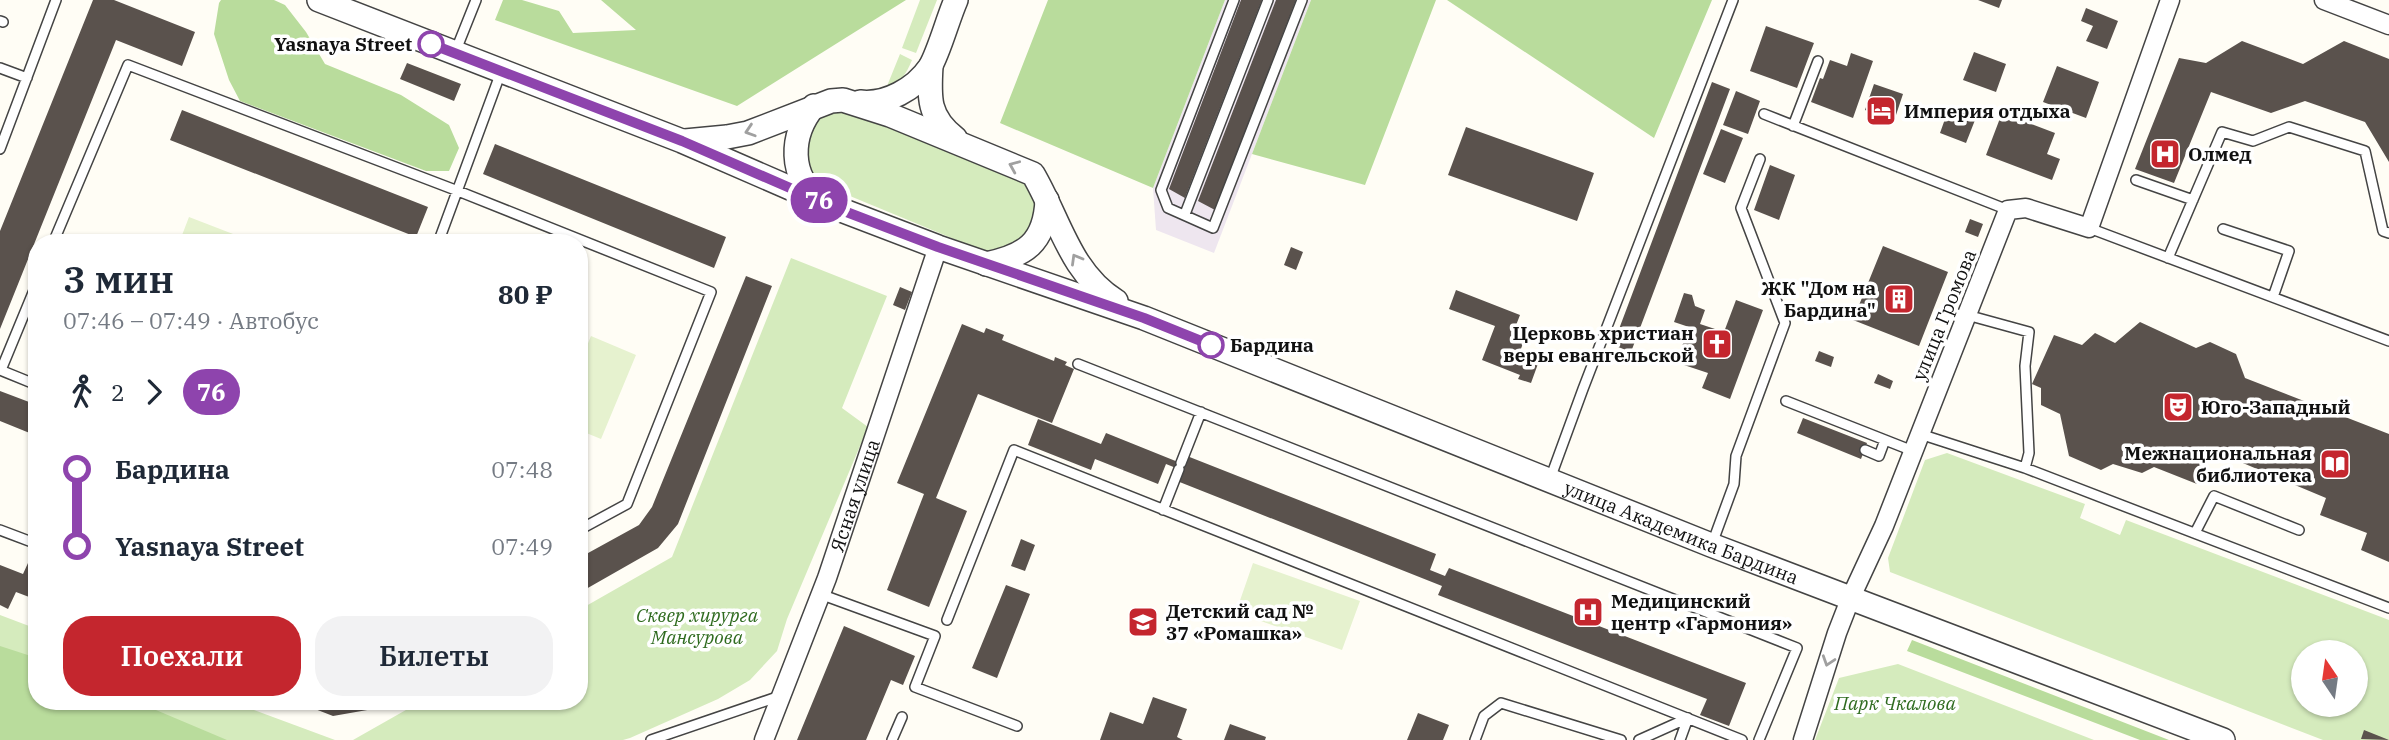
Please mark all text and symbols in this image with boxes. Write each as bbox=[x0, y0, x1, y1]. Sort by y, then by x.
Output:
marker: Yasnaya Street bbox=[418, 31, 444, 57]
place label: Yasnaya Street bbox=[274, 32, 412, 56]
hotel icon: Империя отдыха bbox=[1864, 94, 1898, 128]
place label: Империя отдыха bbox=[1904, 99, 2071, 123]
one-way arrow bbox=[744, 123, 757, 137]
hospital icon: Олмед bbox=[2148, 137, 2182, 171]
place label: Олмед bbox=[2188, 142, 2252, 166]
one-way arrow bbox=[1009, 160, 1021, 174]
line badge: 76 bbox=[788, 177, 850, 223]
text: 76 bbox=[805, 184, 833, 216]
street label: улица Громова bbox=[1907, 246, 1981, 384]
one-way arrow bbox=[1071, 253, 1084, 266]
text: 3 мин bbox=[63, 254, 174, 303]
place label: ЖК "Дом на Бардина" bbox=[1761, 276, 1876, 322]
text: 80 ₽ bbox=[498, 277, 553, 311]
building icon: ЖК "Дом на Бардина" bbox=[1882, 282, 1916, 316]
text: 07:46 – 07:49 · Автобус bbox=[63, 305, 319, 335]
place label: Церковь христиан веры евангельской bbox=[1503, 321, 1694, 367]
church icon: Церковь христиан веры евангельской bbox=[1700, 327, 1734, 361]
marker: Бардина bbox=[1198, 332, 1224, 358]
place label: Бардина bbox=[1230, 333, 1314, 357]
icon: walk bbox=[63, 373, 101, 411]
icon: forward bbox=[135, 373, 173, 411]
text: 76 bbox=[197, 376, 226, 408]
text: 2 bbox=[111, 377, 125, 407]
theatre icon: Юго-Западный bbox=[2161, 390, 2195, 424]
place label: Юго-Западный bbox=[2201, 395, 2351, 419]
street label: Ясная улица bbox=[825, 436, 885, 555]
place label: Межнациональная библиотека bbox=[2124, 441, 2312, 487]
library icon: Межнациональная библиотека bbox=[2318, 447, 2352, 481]
text: Бардина bbox=[115, 452, 230, 486]
text: 07:48 bbox=[491, 454, 553, 484]
street label: улица Академика Бардина bbox=[1561, 475, 1802, 589]
text: Yasnaya Street bbox=[115, 529, 304, 563]
text: 07:49 bbox=[491, 531, 553, 561]
place label: Медицинский центр «Гармония» bbox=[1611, 589, 1792, 635]
hospital icon: Медицинский центр «Гармония» bbox=[1571, 595, 1605, 629]
place label: Детский сад № 37 «Ромашка» bbox=[1166, 599, 1314, 645]
park label: Сквер хирурга Мансурова bbox=[636, 603, 759, 649]
school or university icon: Детский сад № 37 «Ромашка» bbox=[1126, 605, 1160, 639]
button: Поехали bbox=[63, 616, 301, 696]
button: Билеты bbox=[315, 616, 553, 696]
north arrow bbox=[2291, 640, 2368, 718]
map controls bbox=[2291, 640, 2368, 717]
one-way arrow bbox=[1822, 655, 1837, 667]
park label: Парк Чкалова bbox=[1833, 691, 1956, 715]

